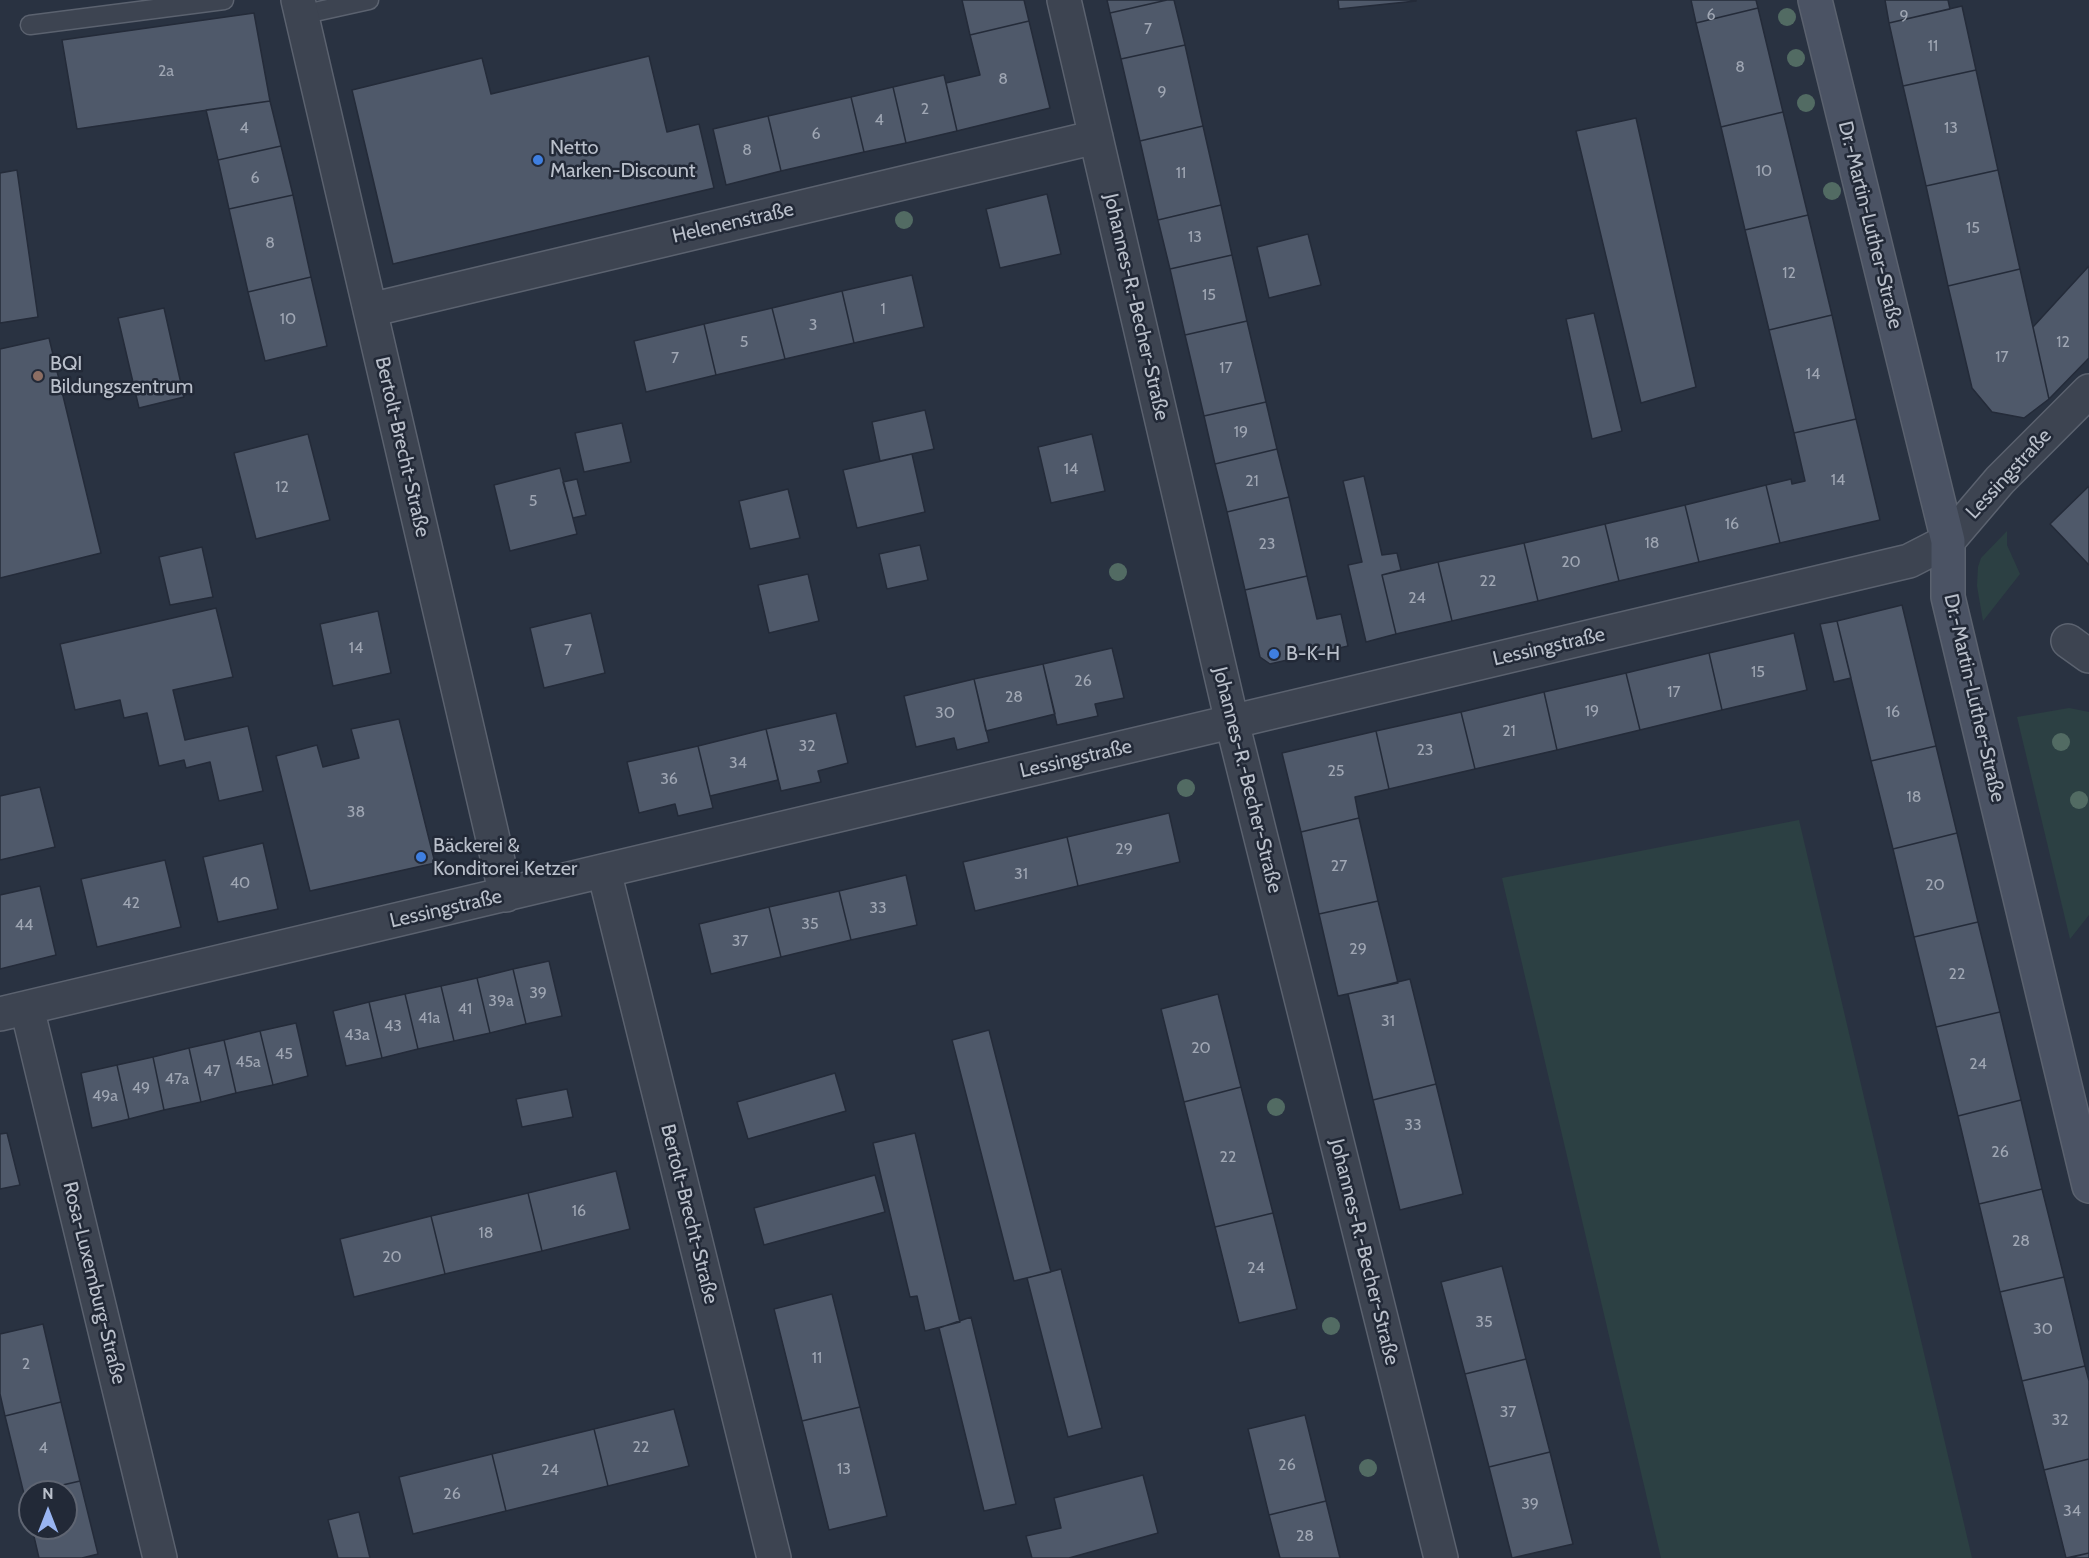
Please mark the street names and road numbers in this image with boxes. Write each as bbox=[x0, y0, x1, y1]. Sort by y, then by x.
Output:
street label: Dr.-Martin-Luther-Straße bbox=[1833, 119, 1907, 331]
street label: Johannes-R.-Becher-Straße bbox=[1098, 191, 1174, 423]
street label: Helenenstraße bbox=[670, 197, 796, 249]
street label: Bertolt-Brecht-Straße bbox=[370, 354, 434, 540]
street label: Lessingstraße bbox=[1961, 424, 2057, 524]
street label: Dr.-Martin-Luther-Straße bbox=[1938, 591, 2010, 805]
street label: Lessingstraße bbox=[1491, 622, 1607, 672]
street label: Johannes-R.-Becher-Straße bbox=[1207, 664, 1287, 896]
street label: Lessingstraße bbox=[1018, 734, 1134, 784]
street label: Lessingstraße bbox=[388, 884, 504, 934]
street label: Bertolt-Brecht-Straße bbox=[655, 1122, 723, 1306]
street label: Johannes-R.-Becher-Straße bbox=[1324, 1136, 1404, 1368]
street label: Rosa-Luxemburg-Straße bbox=[57, 1179, 131, 1387]

